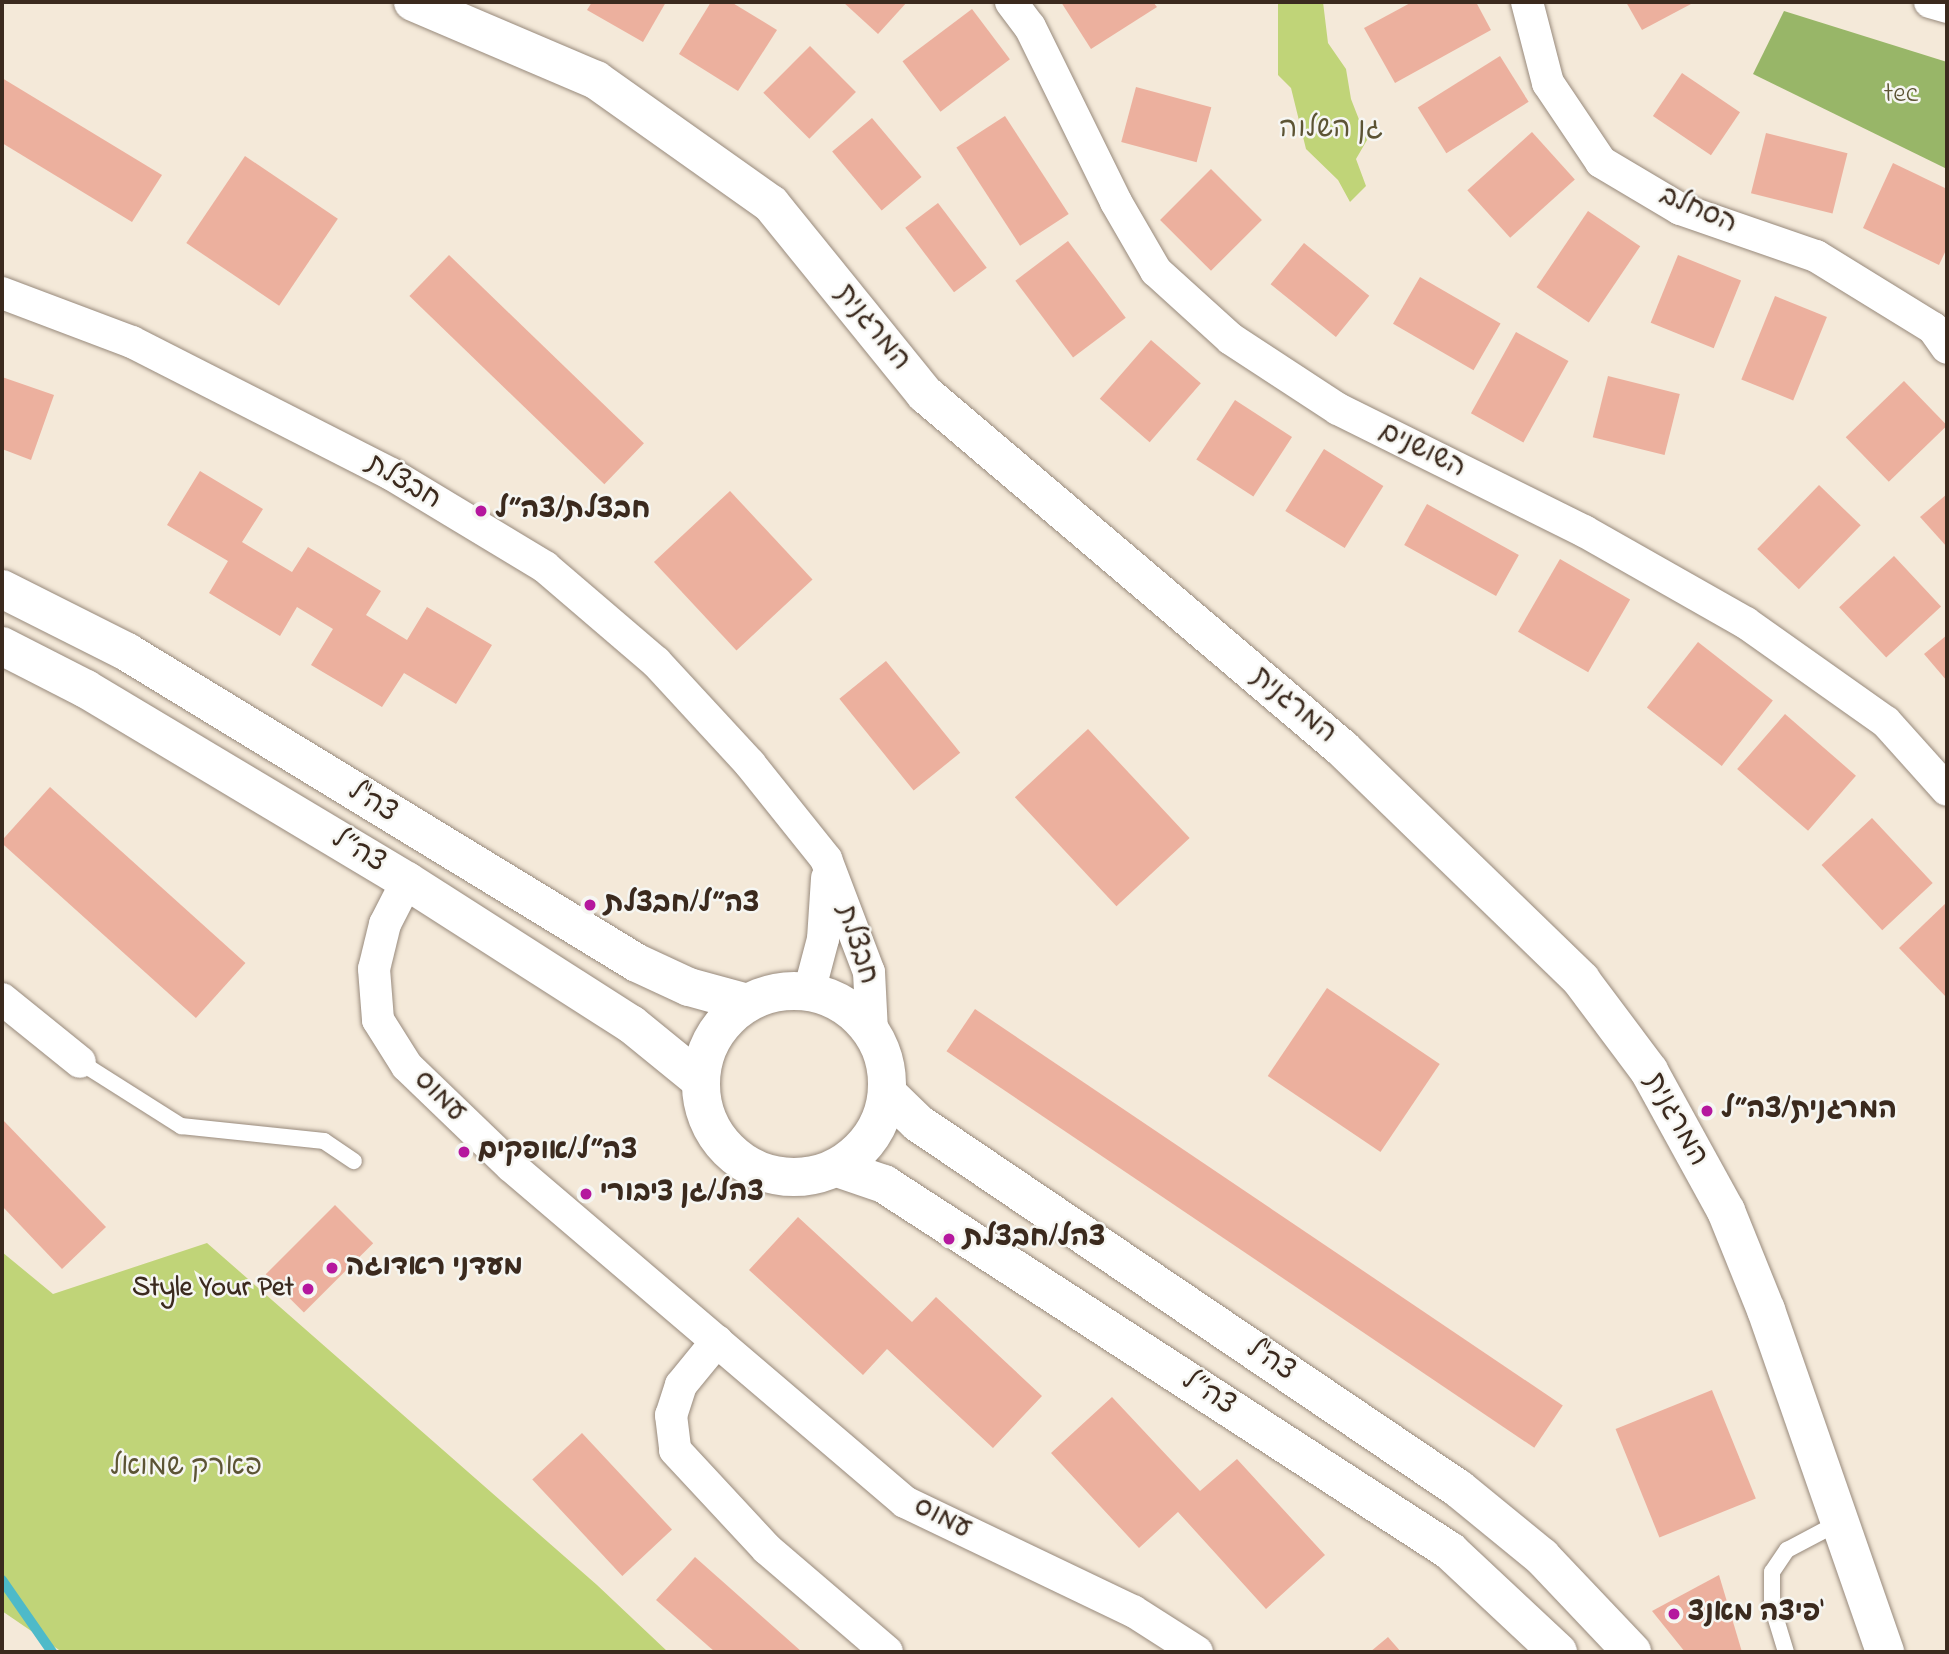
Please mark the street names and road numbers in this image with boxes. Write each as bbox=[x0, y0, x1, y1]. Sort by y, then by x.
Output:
street label: הסחלב bbox=[1654, 180, 1742, 242]
street label: המרגנית bbox=[827, 278, 917, 378]
street label: השושנים bbox=[1373, 416, 1471, 486]
street label: חבצלת bbox=[360, 448, 446, 518]
street label: המרגנית bbox=[1243, 661, 1343, 751]
street label: צה"ל bbox=[341, 775, 403, 831]
street label: צה״ל bbox=[325, 823, 391, 881]
street label: חבצלת bbox=[827, 901, 885, 989]
street label: עמוס bbox=[406, 1064, 472, 1130]
street label: המרגנית bbox=[1636, 1068, 1714, 1172]
street label: צה"ל bbox=[1239, 1333, 1301, 1389]
street label: צה״ל bbox=[1175, 1364, 1241, 1424]
street label: עמוס bbox=[908, 1491, 976, 1547]

